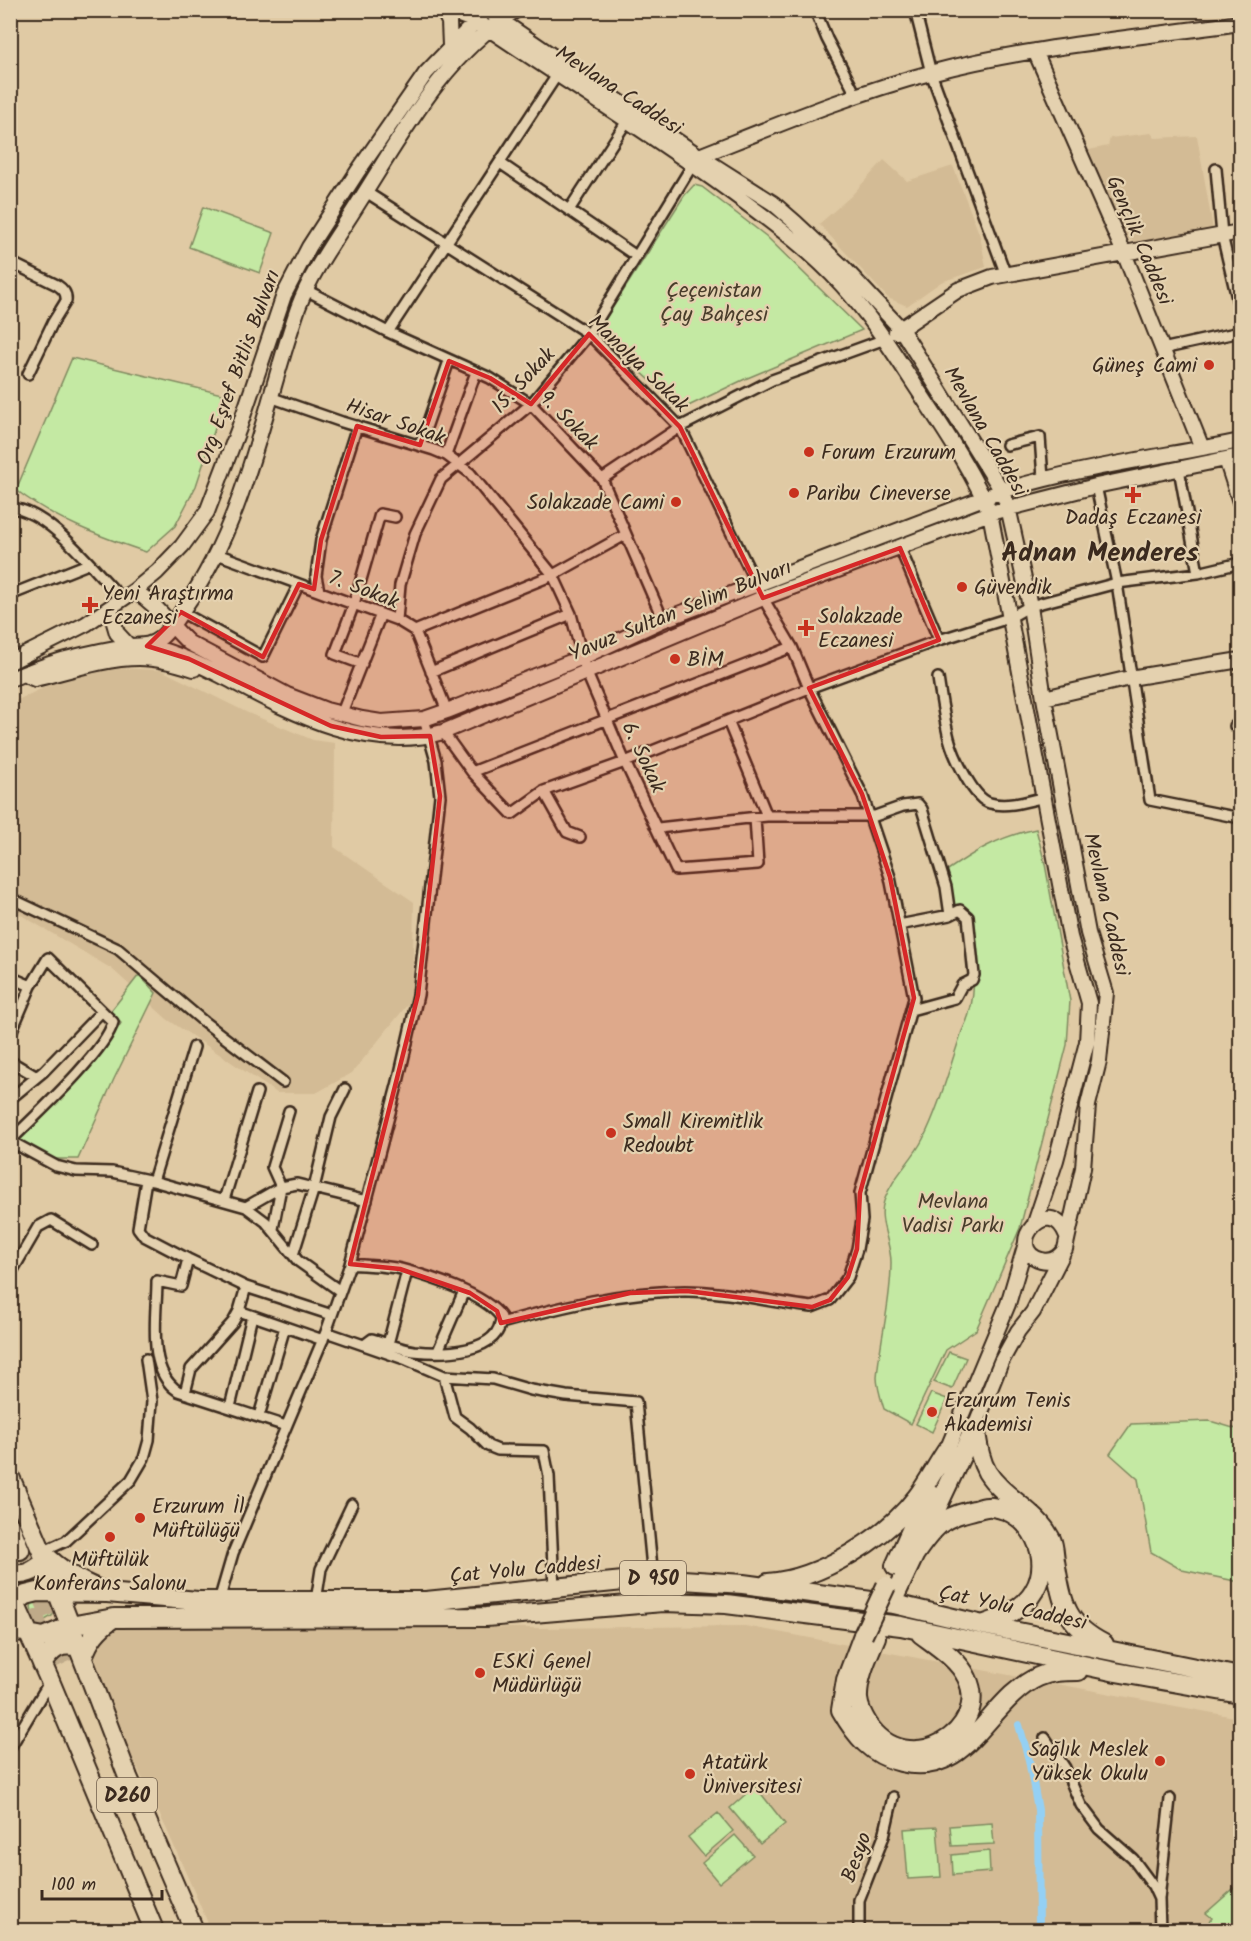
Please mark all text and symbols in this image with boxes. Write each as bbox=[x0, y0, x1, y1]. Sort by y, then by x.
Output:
street label: Mevlana Caddesi bbox=[548, 38, 689, 145]
street label: Gençlik Caddesi bbox=[1096, 171, 1181, 311]
street label: Org Eşref Bitlis Bulvarı bbox=[189, 265, 290, 470]
park label: Çeçenistan Çay Bahçesi bbox=[660, 275, 769, 332]
street label: Manolya Sokak bbox=[580, 307, 696, 421]
street label: 15. Sokak bbox=[484, 340, 564, 422]
place label: Güneş Cami bbox=[1092, 350, 1198, 383]
marker: Güneş Cami bbox=[1202, 358, 1216, 372]
street label: Mevlana Caddesi bbox=[934, 360, 1036, 504]
street label: 9. Sokak bbox=[530, 383, 606, 459]
street label: Hisar Sokak bbox=[341, 390, 450, 455]
place label: Forum Erzurum bbox=[821, 437, 956, 470]
marker: Forum Erzurum bbox=[802, 445, 816, 459]
place label: Paribu Cineverse bbox=[806, 478, 951, 511]
marker: Paribu Cineverse bbox=[787, 486, 801, 500]
place label: Solakzade Cami bbox=[527, 487, 665, 520]
marker: Dadaş Eczanesi bbox=[1126, 488, 1140, 502]
marker: Solakzade Cami bbox=[669, 495, 683, 509]
place label: Dadaş Eczanesi bbox=[1065, 502, 1202, 535]
district label: Adnan Menderes bbox=[1001, 532, 1199, 575]
street label: Yavuz Sultan Selim Bulvarı bbox=[564, 551, 797, 671]
street label: 7. Sokak bbox=[323, 562, 404, 619]
place label: Güvendik bbox=[974, 572, 1052, 605]
place label: Yeni Araştırma Eczanesi bbox=[102, 578, 234, 635]
marker: Güvendik bbox=[955, 580, 969, 594]
marker: Yeni Araştırma Eczanesi bbox=[83, 598, 97, 612]
place label: Solakzade Eczanesi bbox=[818, 601, 903, 658]
marker: Solakzade Eczanesi bbox=[799, 621, 813, 635]
place label: BİM bbox=[687, 644, 724, 677]
marker: BİM bbox=[668, 652, 682, 666]
street label: 6. Sokak bbox=[612, 717, 674, 799]
street label: Mevlana Caddesi bbox=[1073, 829, 1138, 980]
place label: Small Kiremitlik Redoubt bbox=[623, 1106, 763, 1163]
marker: Small Kiremitlik Redoubt bbox=[604, 1126, 618, 1140]
park label: Mevlana Vadisi Parkı bbox=[902, 1186, 1004, 1243]
place label: Erzurum Tenis Akademisi bbox=[944, 1385, 1071, 1442]
marker: Erzurum Tenis Akademisi bbox=[925, 1405, 939, 1419]
place label: Erzurum İl Müftülüğü bbox=[152, 1491, 244, 1548]
marker: Erzurum İl Müftülüğü bbox=[133, 1511, 147, 1525]
marker: Müftülük Konferans Salonu bbox=[103, 1530, 117, 1544]
place label: Müftülük Konferans Salonu bbox=[34, 1544, 186, 1601]
street label: Çat Yolu Caddesi bbox=[448, 1547, 603, 1594]
road number: D 950 bbox=[620, 1561, 686, 1595]
street label: Çat Yolu Caddesi bbox=[935, 1577, 1091, 1641]
place label: ESKİ Genel Müdürlüğü bbox=[492, 1646, 591, 1703]
marker: ESKİ Genel Müdürlüğü bbox=[473, 1666, 487, 1680]
place label: Sağlık Meslek Yüksek Okulu bbox=[1029, 1734, 1148, 1791]
place label: Atatürk Üniversitesi bbox=[702, 1747, 802, 1804]
marker: Sağlık Meslek Yüksek Okulu bbox=[1153, 1754, 1167, 1768]
marker: Atatürk Üniversitesi bbox=[683, 1767, 697, 1781]
road number: D260 bbox=[97, 1778, 157, 1812]
street label: Besyo bbox=[833, 1828, 882, 1887]
scale bar bbox=[42, 1863, 162, 1901]
text: 100 m bbox=[51, 1871, 96, 1900]

